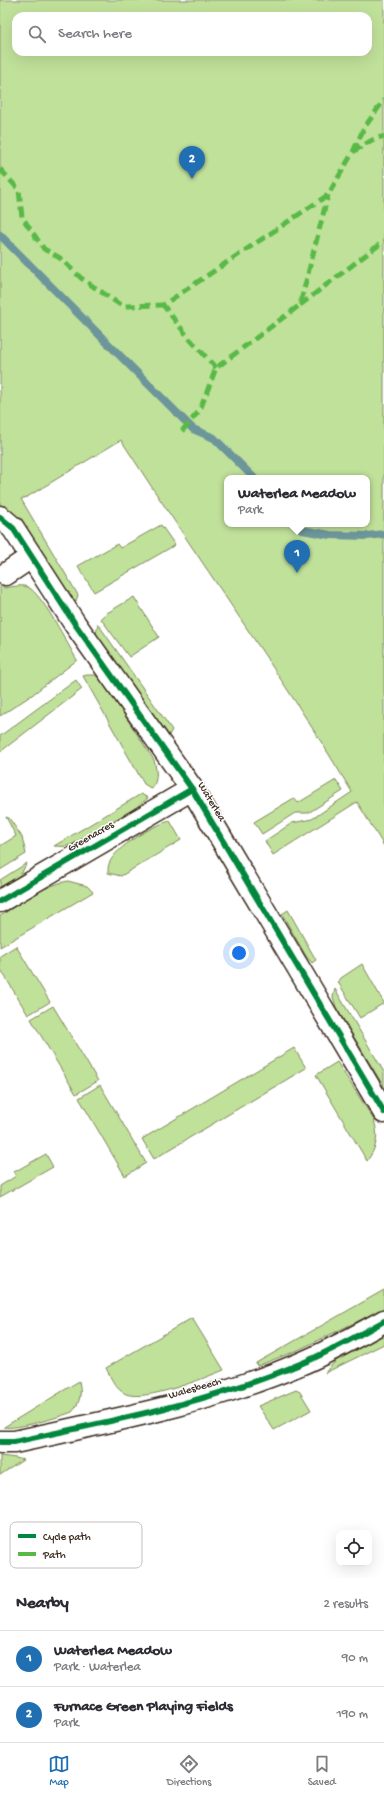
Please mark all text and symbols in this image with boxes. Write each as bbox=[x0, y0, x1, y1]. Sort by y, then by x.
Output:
search box bbox=[12, 12, 372, 56]
icon: search bbox=[26, 23, 48, 45]
text: Search here bbox=[58, 25, 132, 43]
pin: 2 bbox=[179, 146, 205, 179]
popup bbox=[224, 475, 370, 527]
text: Waterlea Meadow bbox=[238, 485, 356, 503]
text: Park bbox=[238, 503, 263, 518]
pin: 1 bbox=[284, 540, 310, 573]
street label: Waterlea bbox=[195, 780, 228, 825]
street label: Greenacres bbox=[66, 819, 117, 855]
your location bbox=[229, 943, 249, 963]
street label: Walesbeech bbox=[167, 1376, 223, 1402]
legend bbox=[10, 1522, 142, 1568]
map controls bbox=[336, 1530, 372, 1566]
button: locate bbox=[336, 1530, 372, 1566]
text: Cycle path bbox=[43, 1532, 91, 1544]
text: Path bbox=[42, 1550, 66, 1562]
text: Nearby bbox=[16, 1594, 69, 1614]
text: 2 results bbox=[323, 1597, 368, 1612]
text: Waterlea Meadow bbox=[54, 1642, 172, 1660]
text: 1 bbox=[26, 1651, 32, 1666]
text: 90 m bbox=[342, 1651, 368, 1666]
text: Park · Waterlea bbox=[54, 1660, 141, 1675]
text: Furnace Green Playing Fields bbox=[54, 1698, 233, 1716]
text: 2 bbox=[26, 1707, 32, 1722]
text: 190 m bbox=[337, 1707, 368, 1722]
text: Park bbox=[54, 1716, 79, 1731]
tab: Map bbox=[48, 1753, 70, 1789]
tab: Directions bbox=[167, 1753, 211, 1789]
tab: Saved bbox=[308, 1753, 336, 1789]

